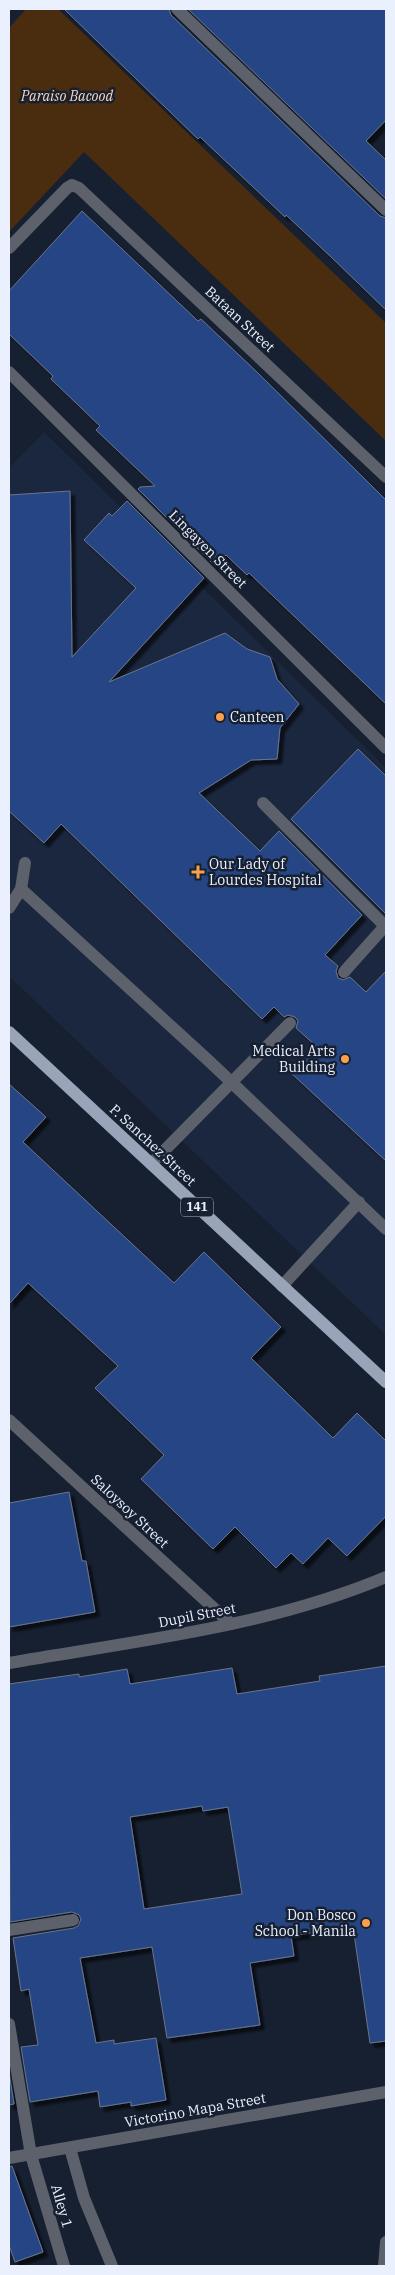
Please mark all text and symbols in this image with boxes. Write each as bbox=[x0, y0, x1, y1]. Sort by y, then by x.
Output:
park label: Paraiso Bacood bbox=[20, 87, 113, 105]
street label: Bataan Street bbox=[201, 282, 279, 356]
street label: Lingayen Street bbox=[165, 506, 251, 592]
place label: Canteen bbox=[230, 708, 284, 726]
marker: Canteen bbox=[214, 711, 226, 723]
place label: Our Lady of Lourdes Hospital bbox=[209, 855, 322, 889]
marker: Our Lady of Lourdes Hospital bbox=[191, 865, 205, 879]
place label: Medical Arts Building bbox=[252, 1042, 335, 1076]
marker: Medical Arts Building bbox=[339, 1053, 351, 1065]
street label: P. Sanchez Street bbox=[106, 1100, 200, 1190]
road number: 141 bbox=[181, 1198, 213, 1216]
street label: Saloysoy Street bbox=[87, 1470, 173, 1552]
street label: Dupil Street bbox=[157, 1599, 237, 1631]
place label: Don Bosco School - Manila bbox=[255, 1906, 356, 1940]
marker: Don Bosco School - Manila bbox=[360, 1917, 372, 1929]
street label: Victorino Mapa Street bbox=[123, 2089, 267, 2131]
street label: Alley 1 bbox=[47, 2182, 77, 2230]

